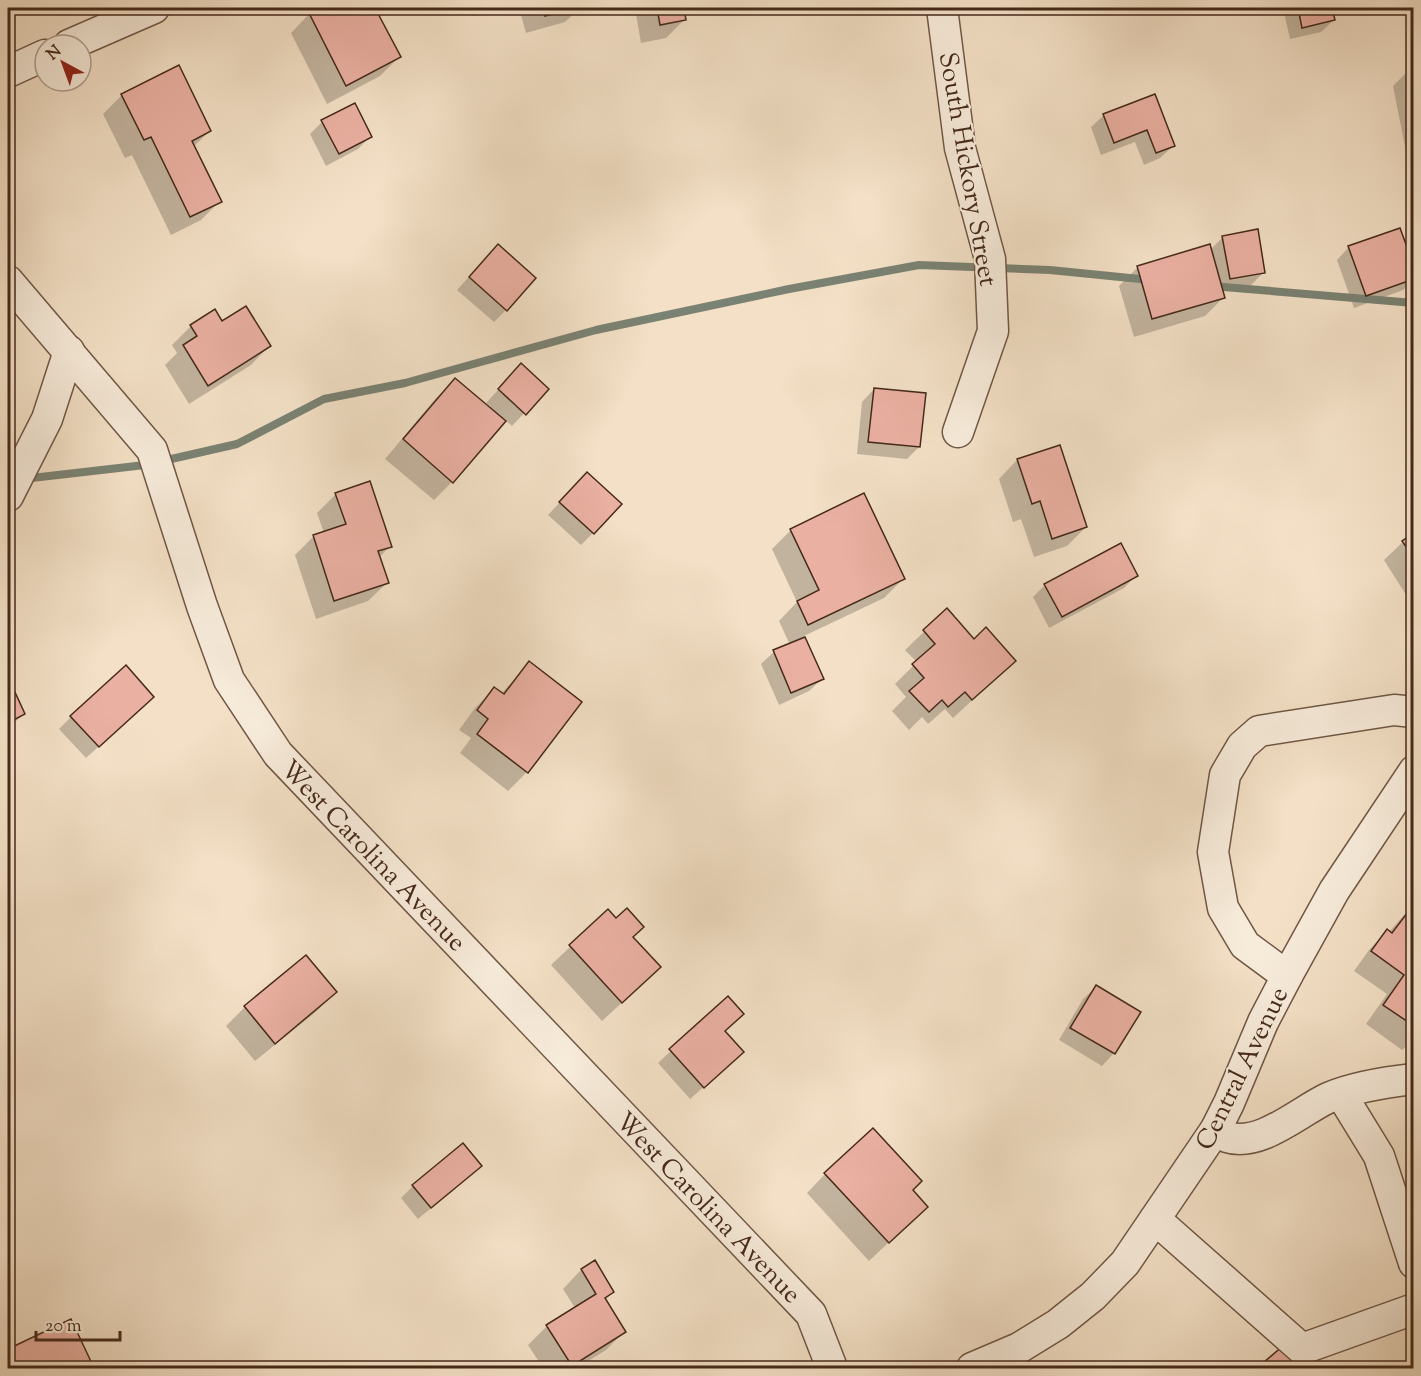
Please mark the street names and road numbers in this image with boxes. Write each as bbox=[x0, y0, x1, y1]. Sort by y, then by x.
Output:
street label: South Hickory Street bbox=[928, 49, 1005, 289]
street label: West Carolina Avenue bbox=[271, 753, 474, 961]
street label: Central Avenue bbox=[1188, 981, 1299, 1157]
street label: West Carolina Avenue bbox=[606, 1105, 809, 1313]

